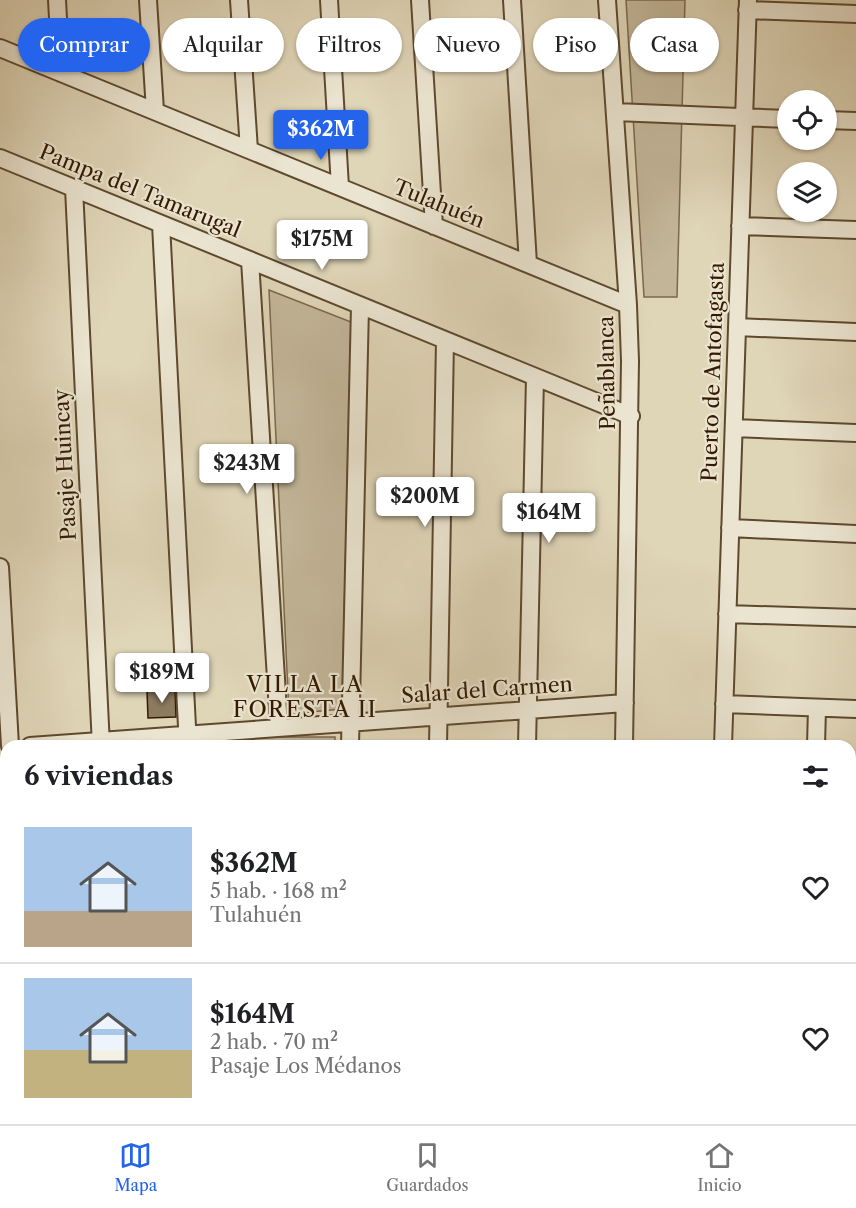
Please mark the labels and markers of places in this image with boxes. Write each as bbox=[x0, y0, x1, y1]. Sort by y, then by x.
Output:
pin: $362M bbox=[279, 110, 363, 161]
pin: $175M bbox=[280, 220, 364, 271]
pin: $243M bbox=[205, 444, 289, 495]
pin: $200M bbox=[383, 477, 467, 528]
pin: $164M bbox=[507, 493, 591, 544]
pin: $189M bbox=[120, 653, 204, 704]

